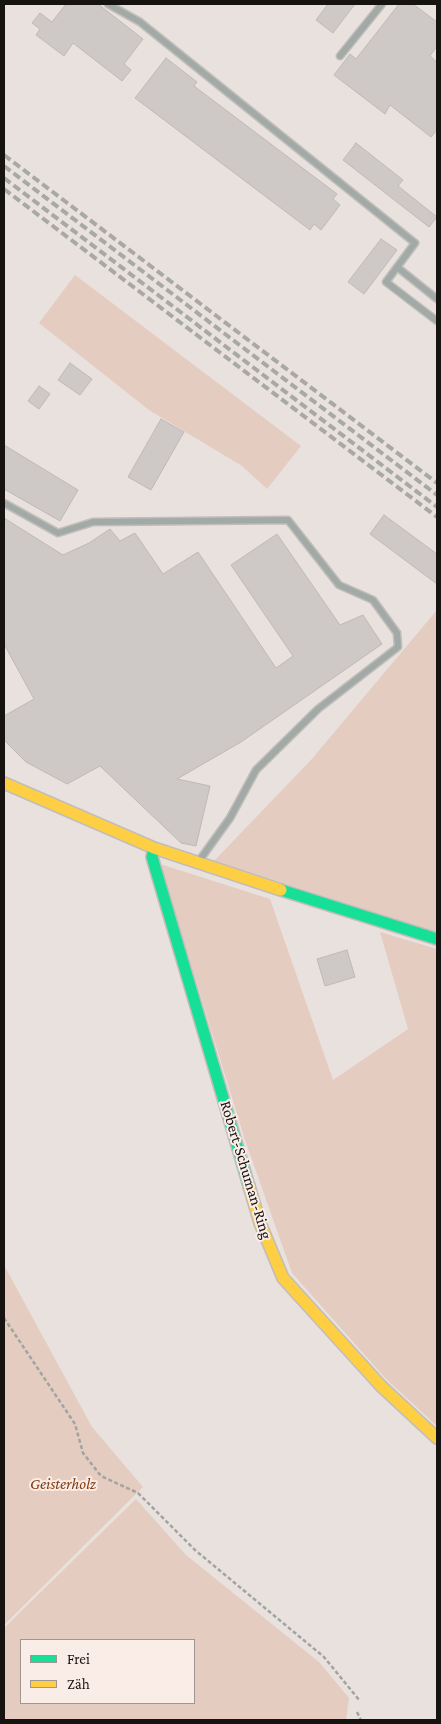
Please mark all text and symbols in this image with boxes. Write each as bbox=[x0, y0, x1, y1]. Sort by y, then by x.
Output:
street label: Robert-Schuman-Ring bbox=[216, 1098, 276, 1242]
park label: Geisterholz bbox=[30, 1474, 96, 1494]
legend bbox=[20, 1639, 195, 1704]
text: Frei bbox=[67, 1651, 90, 1667]
text: Zäh bbox=[67, 1676, 90, 1692]

